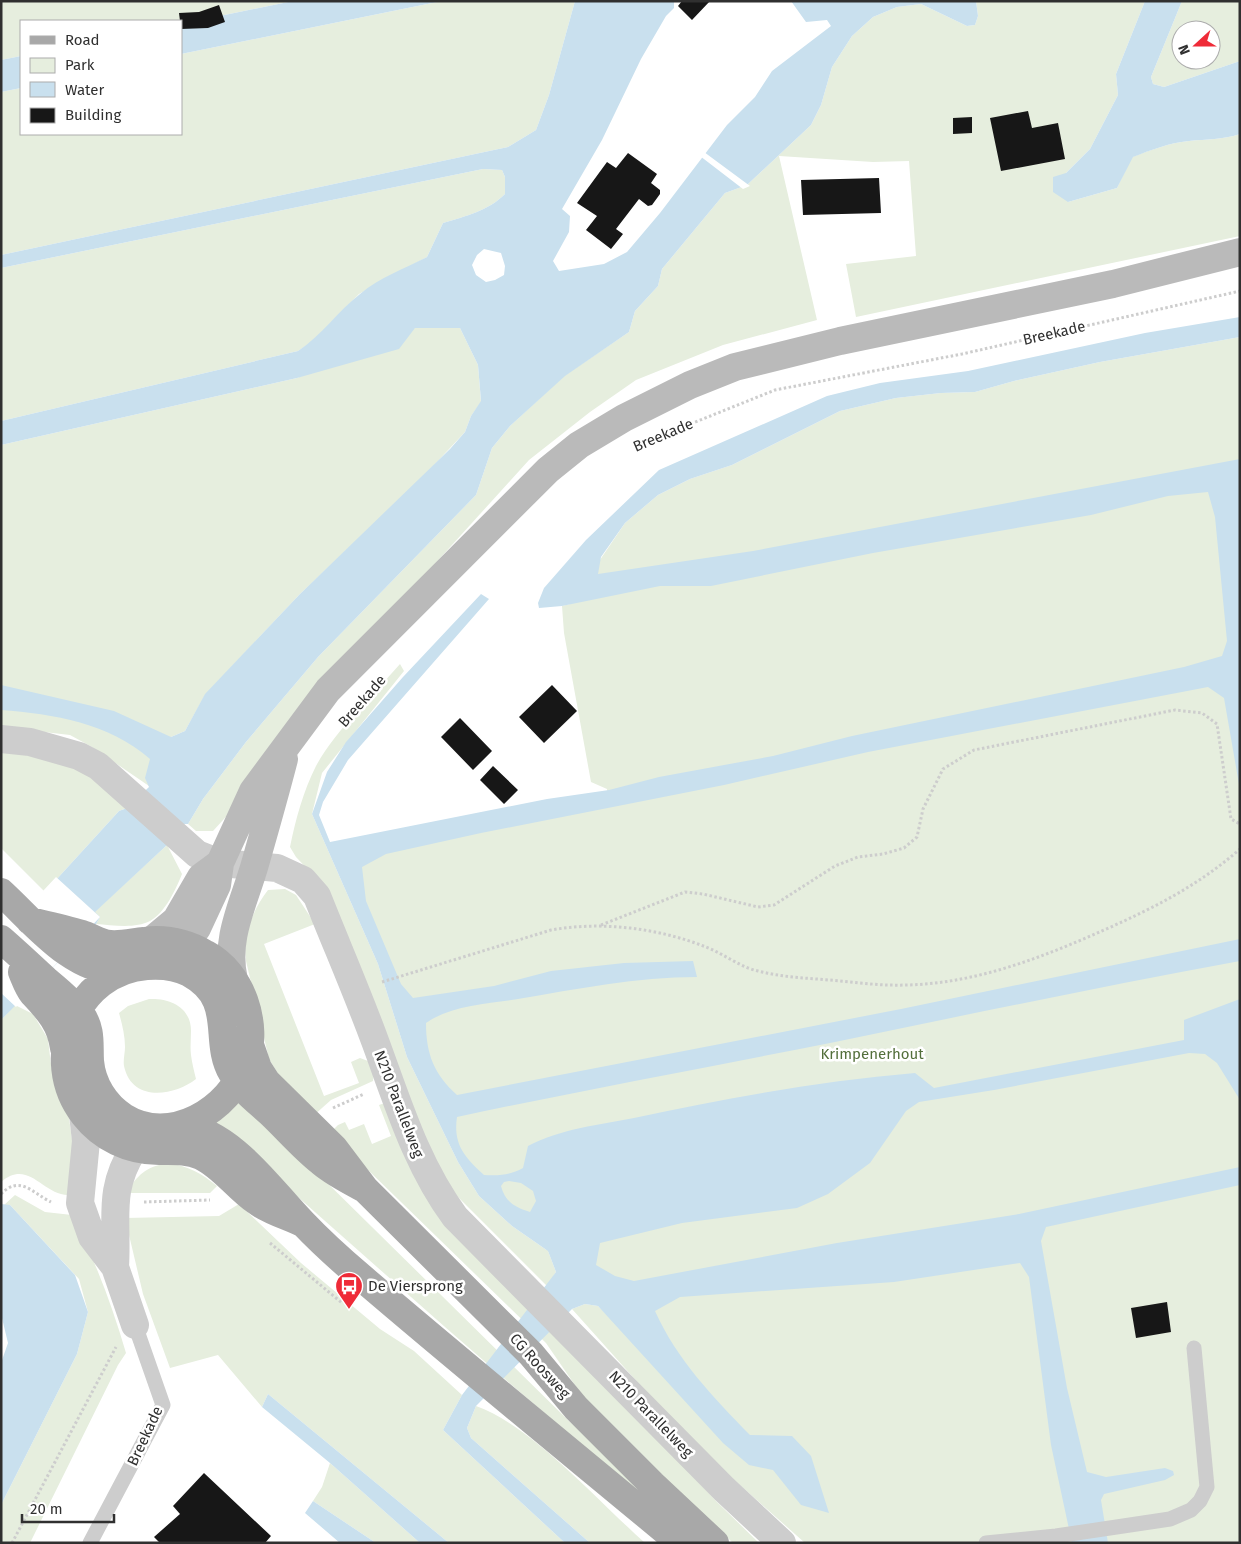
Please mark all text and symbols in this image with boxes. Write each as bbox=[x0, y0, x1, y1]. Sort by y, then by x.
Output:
legend bbox=[20, 20, 182, 135]
north arrow bbox=[1171, 20, 1221, 70]
text: Road bbox=[65, 31, 100, 49]
text: N bbox=[1175, 42, 1194, 57]
text: Park bbox=[65, 56, 95, 74]
text: Water bbox=[65, 81, 104, 99]
text: Building bbox=[65, 106, 121, 124]
street label: Breekade bbox=[1021, 317, 1087, 349]
street label: Breekade bbox=[630, 414, 696, 456]
street label: Breekade bbox=[334, 671, 390, 731]
park label: Krimpenerhout bbox=[820, 1045, 924, 1063]
street label: N210 Parallelweg bbox=[370, 1048, 428, 1160]
bus stop icon: De Viersprong bbox=[334, 1271, 364, 1310]
place label: De Viersprong bbox=[368, 1277, 463, 1295]
street label: CG Roosweg bbox=[506, 1330, 574, 1402]
street label: N210 Parallelweg bbox=[605, 1367, 697, 1461]
street label: Breekade bbox=[123, 1403, 167, 1469]
scale bar bbox=[22, 1492, 115, 1524]
text: 20 m bbox=[30, 1500, 63, 1518]

